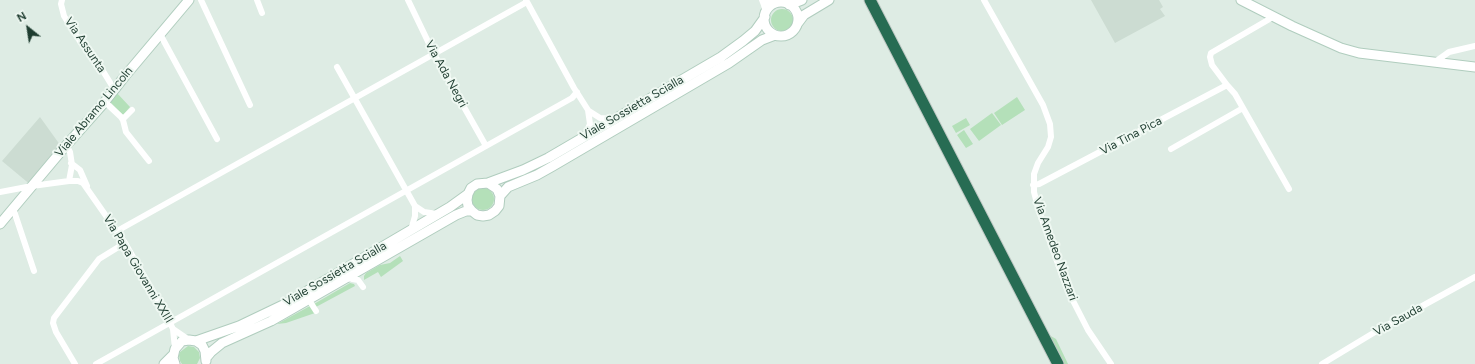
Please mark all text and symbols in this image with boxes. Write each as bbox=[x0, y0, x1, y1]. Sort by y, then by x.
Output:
north arrow bbox=[8, 8, 48, 48]
text: N bbox=[15, 9, 29, 25]
street label: Via Assunta bbox=[61, 15, 109, 75]
street label: Via Ada Negri bbox=[422, 38, 470, 110]
street label: Viale Abramo Lincoln bbox=[52, 64, 136, 160]
street label: Viale Sossietta Scialla bbox=[578, 73, 686, 143]
street label: Via Tina Pica bbox=[1098, 114, 1164, 158]
street label: Via Amedeo Nazzari bbox=[1030, 195, 1080, 303]
street label: Via Papa Giovanni XXIII bbox=[100, 212, 176, 326]
street label: Viale Sossietta Scialla bbox=[281, 239, 389, 309]
street label: Via Sauda bbox=[1371, 301, 1425, 339]

